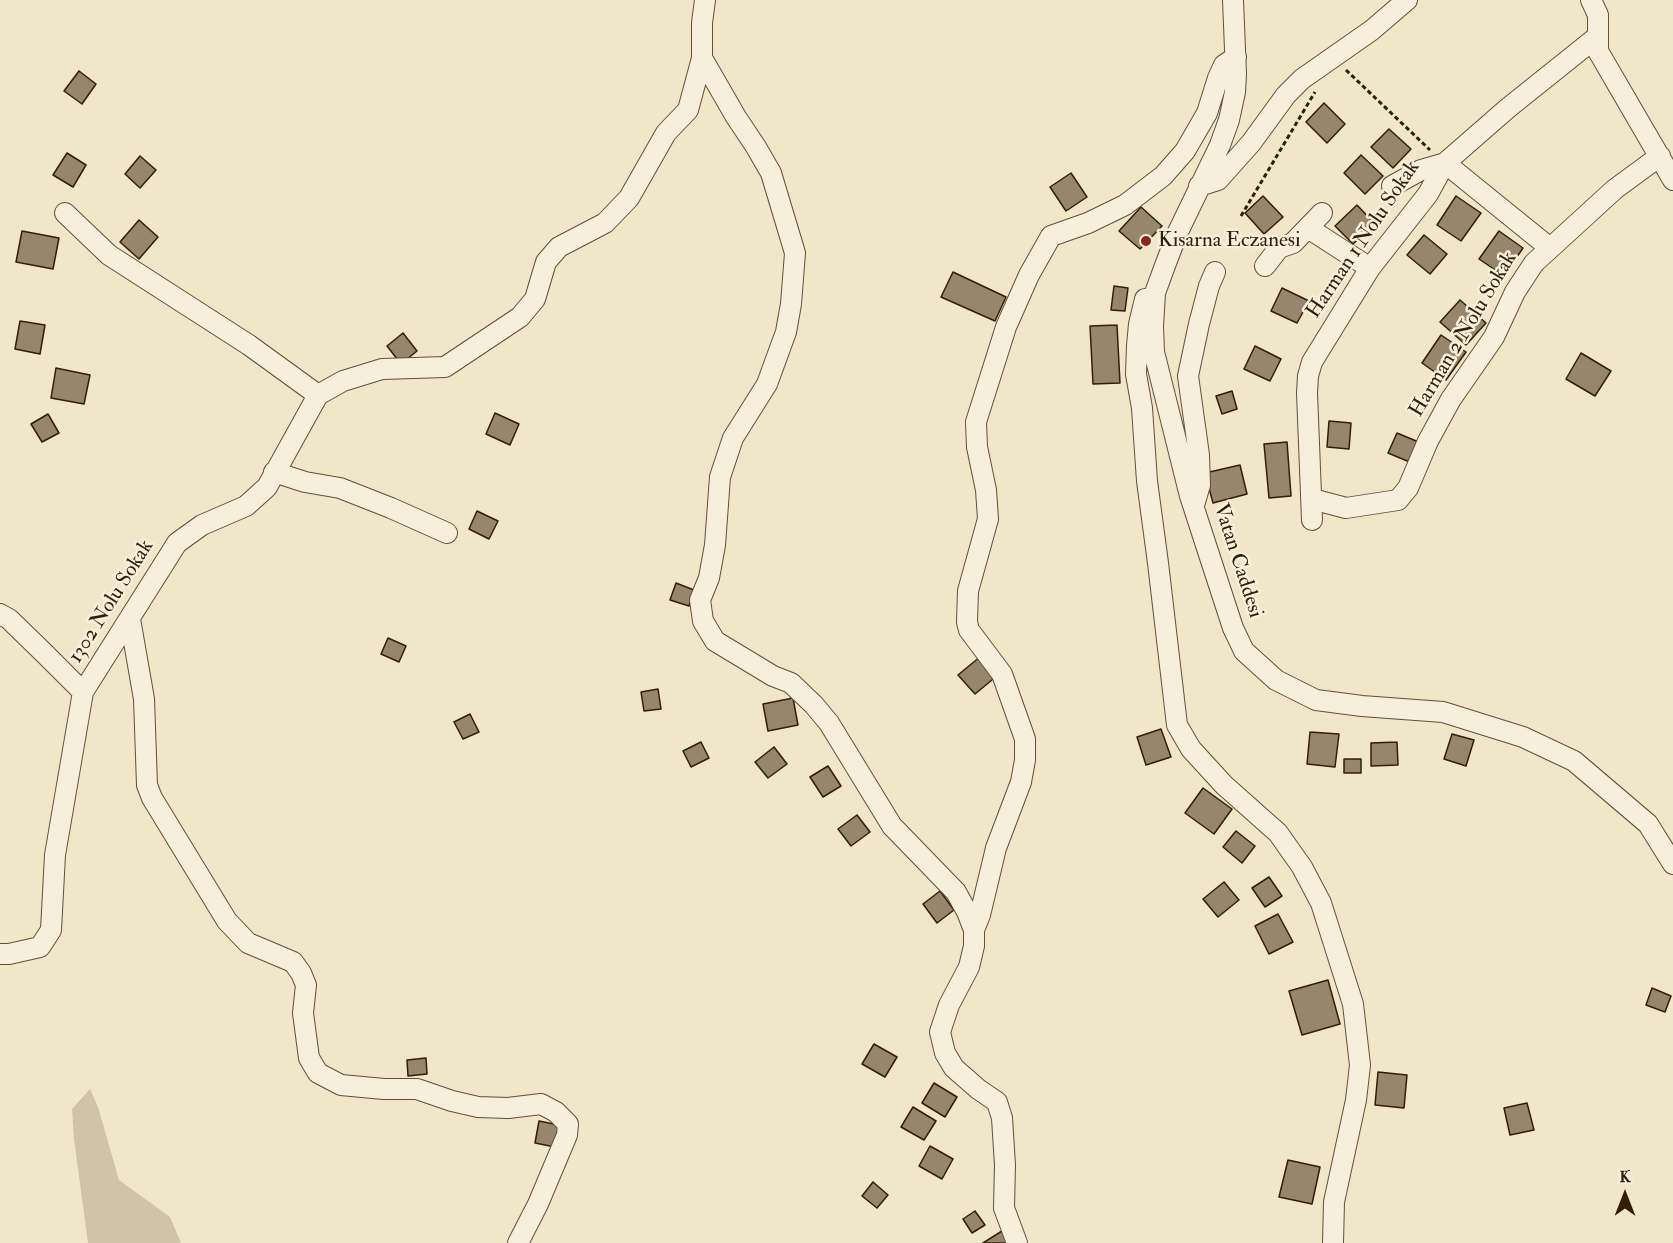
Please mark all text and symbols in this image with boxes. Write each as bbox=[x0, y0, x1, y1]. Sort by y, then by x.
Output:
street label: Harman 1 Nolu Sokak bbox=[1302, 156, 1426, 324]
place label: Kisarna Eczanesi bbox=[1158, 228, 1301, 254]
marker: Kisarna Eczanesi bbox=[1139, 234, 1153, 248]
street label: Harman 2 Nolu Sokak bbox=[1405, 248, 1523, 422]
street label: Vatan Caddesi bbox=[1207, 501, 1267, 621]
street label: 1302 Nolu Sokak bbox=[64, 536, 160, 668]
north arrow bbox=[1595, 1165, 1655, 1225]
text: K bbox=[1619, 1167, 1631, 1187]

